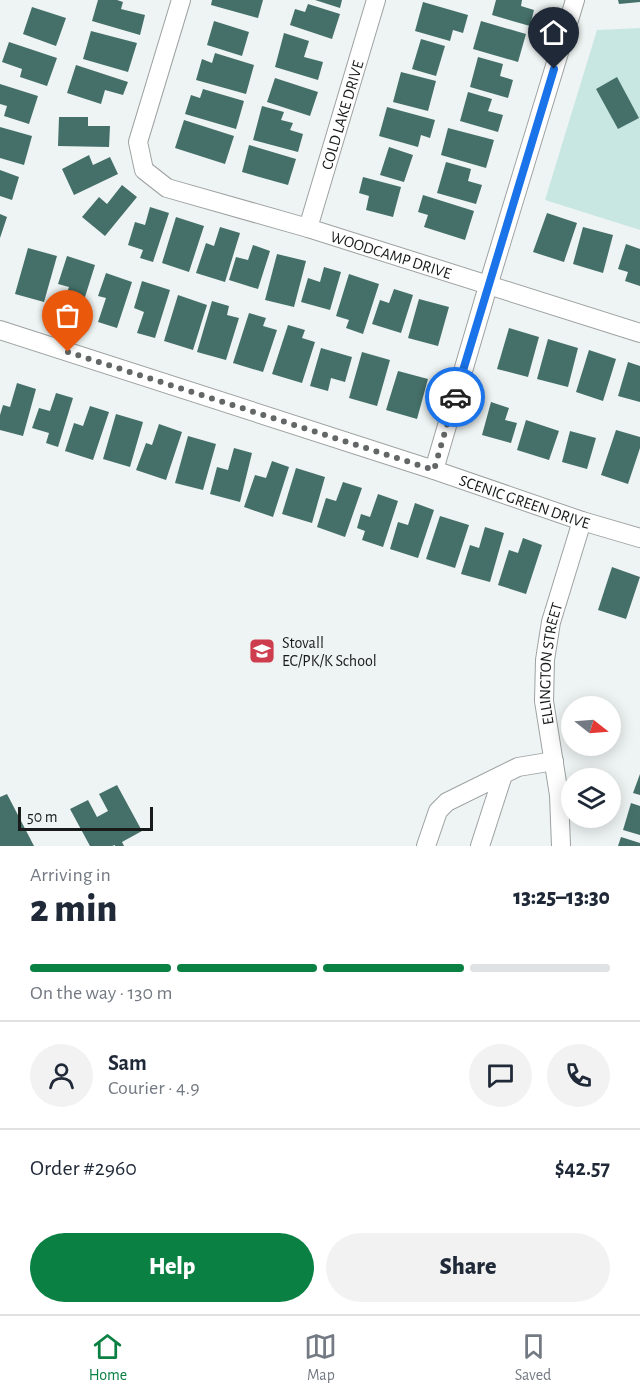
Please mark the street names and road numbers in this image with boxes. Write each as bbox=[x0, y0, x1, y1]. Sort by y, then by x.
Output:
street label: COLD LAKE DRIVE bbox=[319, 58, 367, 172]
street label: WOODCAMP DRIVE bbox=[328, 229, 454, 282]
street label: SCENIC GREEN DRIVE bbox=[457, 472, 592, 532]
street label: ELLINGTON STREET bbox=[537, 600, 566, 726]

